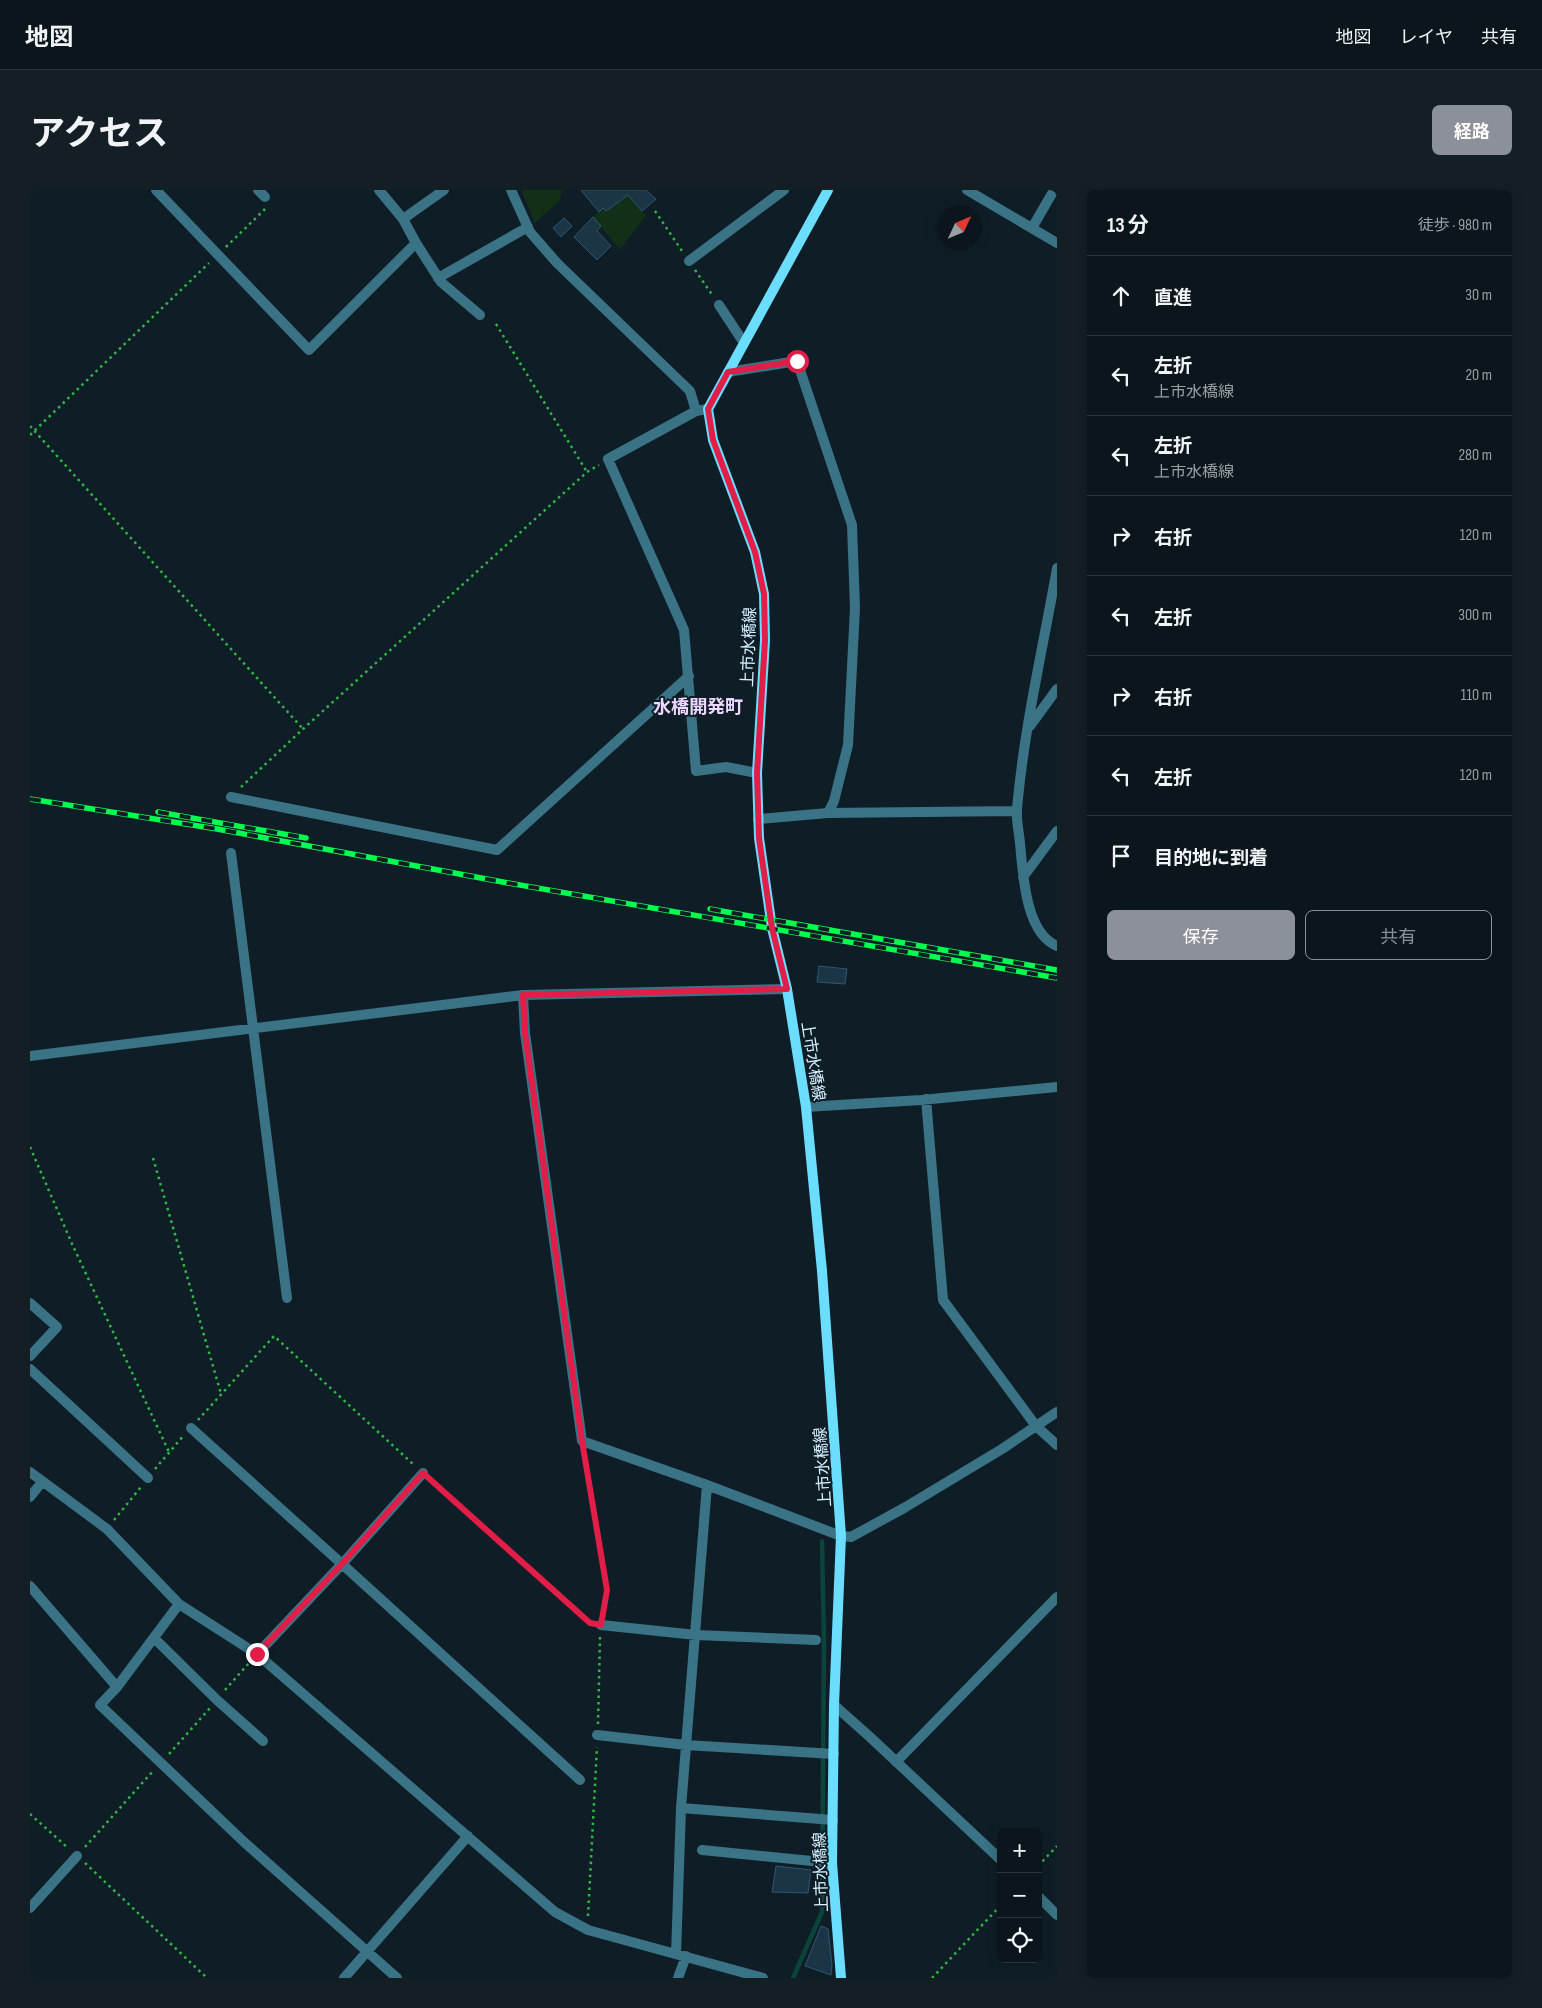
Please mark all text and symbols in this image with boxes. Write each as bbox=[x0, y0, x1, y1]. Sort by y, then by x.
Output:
text: 地図 bbox=[25, 23, 73, 52]
text: 地図 bbox=[1336, 27, 1372, 48]
text: レイヤ bbox=[1400, 27, 1453, 48]
text: 共有 bbox=[1481, 27, 1517, 48]
button: 経路 bbox=[1432, 105, 1512, 155]
text: アクセス bbox=[30, 113, 168, 156]
north arrow bbox=[937, 205, 982, 250]
text: 13 分 bbox=[1107, 213, 1149, 238]
text: 徒歩 · 980 m bbox=[1418, 216, 1492, 235]
icon: ahead bbox=[1107, 282, 1135, 310]
text: 30 m bbox=[1465, 286, 1492, 305]
text: 直進 bbox=[1154, 287, 1192, 310]
route start bbox=[786, 350, 809, 373]
text: 左折 bbox=[1154, 355, 1192, 378]
icon: left bbox=[1107, 362, 1135, 390]
text: 20 m bbox=[1465, 366, 1492, 385]
text: 上市水橋線 bbox=[1154, 383, 1234, 402]
text: 左折 bbox=[1154, 435, 1192, 458]
icon: left bbox=[1107, 442, 1135, 470]
text: 280 m bbox=[1458, 446, 1492, 465]
text: 上市水橋線 bbox=[1154, 463, 1234, 482]
icon: right bbox=[1107, 522, 1135, 550]
text: 120 m bbox=[1460, 526, 1492, 545]
text: 右折 bbox=[1154, 527, 1192, 550]
icon: left bbox=[1107, 602, 1135, 630]
text: 300 m bbox=[1458, 606, 1492, 625]
street label: 上市水橋線 bbox=[739, 607, 760, 687]
text: 左折 bbox=[1154, 607, 1192, 630]
icon: right bbox=[1107, 682, 1135, 710]
text: 110 m bbox=[1461, 686, 1492, 705]
text: 右折 bbox=[1154, 687, 1192, 710]
district label: 水橋開発町 bbox=[653, 697, 743, 718]
icon: left bbox=[1107, 762, 1135, 790]
text: 120 m bbox=[1460, 766, 1492, 785]
text: 左折 bbox=[1154, 767, 1192, 790]
icon: arrive bbox=[1107, 842, 1135, 870]
text: 目的地に到着 bbox=[1154, 847, 1268, 870]
button: 保存 bbox=[1107, 910, 1295, 960]
button: 共有 bbox=[1305, 910, 1492, 960]
street label: 上市水橋線 bbox=[797, 1020, 828, 1102]
street label: 上市水橋線 bbox=[811, 1426, 836, 1507]
route end bbox=[246, 1643, 269, 1666]
map controls bbox=[997, 1828, 1042, 1963]
button: + bbox=[997, 1828, 1042, 1873]
street label: 上市水橋線 bbox=[811, 1832, 832, 1912]
button: − bbox=[997, 1873, 1042, 1918]
button: locate bbox=[997, 1918, 1042, 1963]

